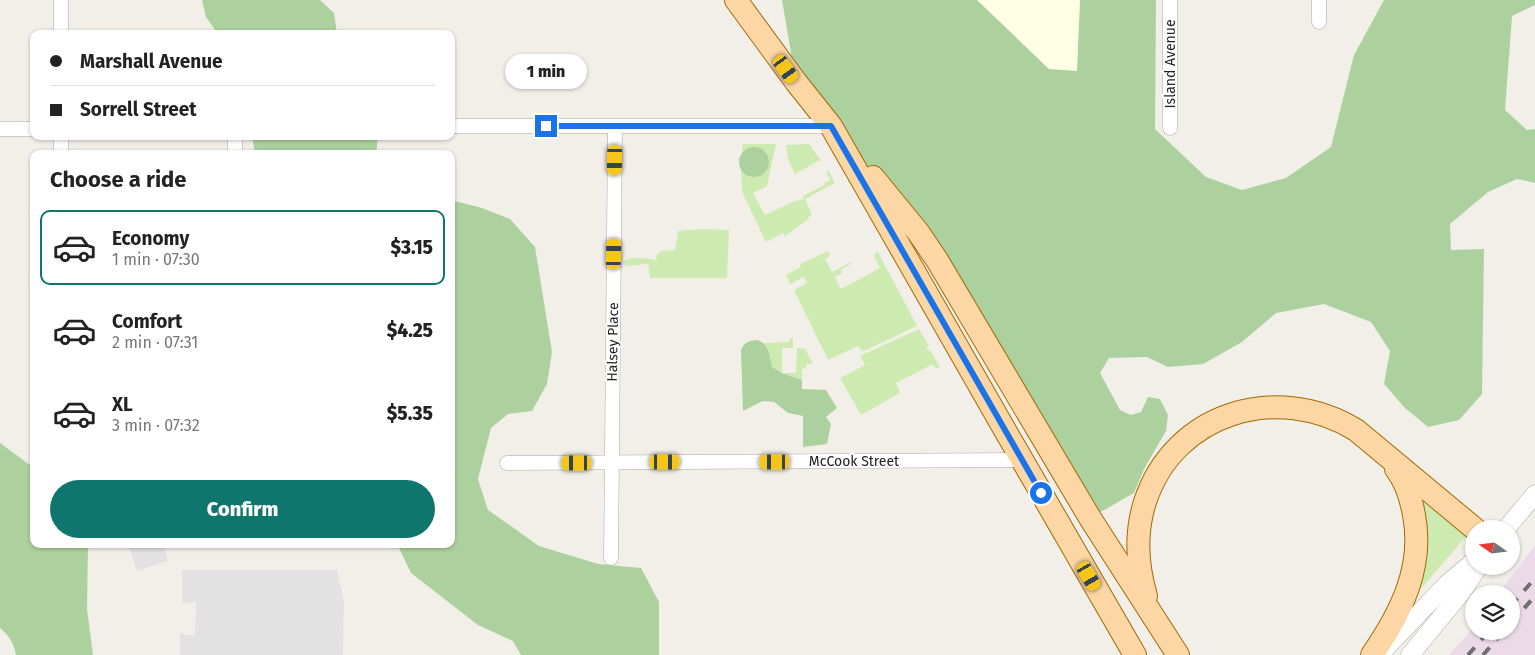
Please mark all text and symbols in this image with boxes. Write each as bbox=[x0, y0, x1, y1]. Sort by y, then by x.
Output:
street label: Island Avenue bbox=[1162, 19, 1179, 109]
text: Marshall Avenue bbox=[80, 50, 223, 73]
car bbox=[771, 52, 800, 86]
callout: 1 min bbox=[505, 54, 587, 88]
text: 1 min bbox=[527, 62, 565, 81]
text: Sorrell Street bbox=[80, 98, 196, 121]
route end bbox=[535, 115, 557, 137]
car bbox=[607, 145, 622, 175]
text: Choose a ride bbox=[50, 166, 186, 193]
icon: car bbox=[52, 225, 97, 270]
text: Economy bbox=[112, 227, 189, 250]
text: $3.15 bbox=[390, 236, 433, 259]
car bbox=[606, 239, 621, 269]
text: 1 min · 07:30 bbox=[112, 250, 200, 269]
street label: Halsey Place bbox=[604, 302, 622, 382]
icon: car bbox=[52, 308, 97, 353]
text: Comfort bbox=[112, 310, 182, 333]
text: $4.25 bbox=[387, 319, 433, 342]
text: 2 min · 07:31 bbox=[112, 333, 198, 352]
icon: car bbox=[52, 391, 97, 436]
text: XL bbox=[112, 393, 133, 416]
text: $5.35 bbox=[387, 402, 433, 425]
text: 3 min · 07:32 bbox=[112, 416, 200, 435]
street label: McCook Street bbox=[809, 453, 900, 470]
car bbox=[650, 455, 680, 470]
car bbox=[760, 455, 790, 470]
car bbox=[562, 456, 592, 471]
button: Confirm bbox=[50, 480, 435, 538]
route start bbox=[1030, 482, 1052, 504]
north arrow bbox=[1465, 520, 1520, 575]
map controls bbox=[1465, 520, 1520, 640]
car bbox=[1075, 559, 1102, 593]
button: layers bbox=[1465, 585, 1520, 640]

